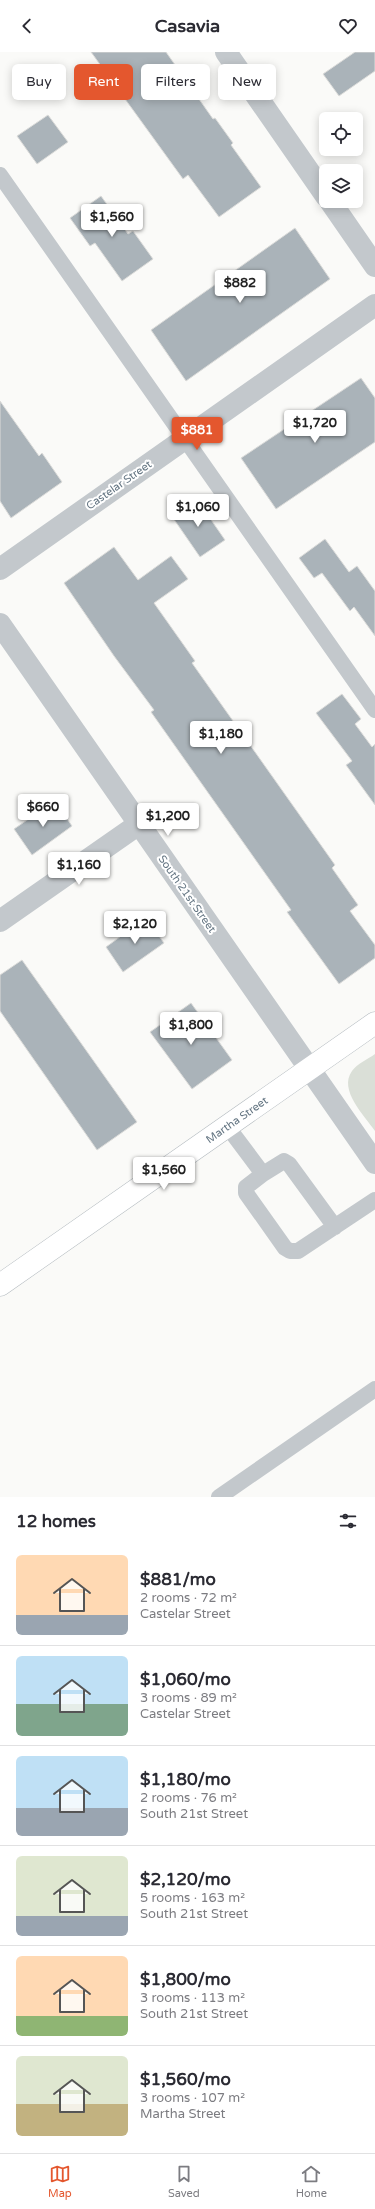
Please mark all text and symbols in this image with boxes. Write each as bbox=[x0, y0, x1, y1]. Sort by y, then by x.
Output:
icon: back bbox=[16, 15, 38, 37]
text: Casavia bbox=[155, 15, 220, 37]
icon: heart bbox=[337, 15, 359, 37]
chip: Buy bbox=[12, 64, 66, 100]
chip: Rent bbox=[74, 64, 133, 100]
chip: Filters bbox=[141, 64, 210, 100]
chip: New bbox=[218, 64, 276, 100]
map controls bbox=[319, 112, 363, 208]
button: locate bbox=[319, 112, 363, 156]
button: layers bbox=[319, 164, 363, 208]
pin: $1,560 bbox=[79, 204, 145, 238]
text: $1,560 bbox=[90, 209, 134, 225]
pin: $882 bbox=[216, 270, 264, 304]
text: $882 bbox=[224, 275, 256, 291]
pin: $1,720 bbox=[282, 410, 348, 444]
text: $1,720 bbox=[293, 415, 337, 431]
pin: $881 bbox=[173, 417, 221, 451]
text: $881 bbox=[181, 422, 213, 438]
street label: Castelar Street bbox=[84, 458, 154, 512]
pin: $1,060 bbox=[165, 494, 231, 528]
text: $1,060 bbox=[176, 499, 220, 515]
pin: $1,180 bbox=[188, 721, 254, 755]
text: $1,180 bbox=[199, 726, 243, 742]
pin: $660 bbox=[19, 794, 67, 828]
text: $660 bbox=[27, 799, 59, 815]
pin: $1,200 bbox=[135, 803, 201, 837]
text: $1,200 bbox=[146, 808, 190, 824]
pin: $1,160 bbox=[46, 852, 112, 886]
street label: South 21st Street bbox=[155, 853, 219, 935]
text: $1,160 bbox=[57, 857, 101, 873]
pin: $2,120 bbox=[102, 911, 168, 945]
text: $2,120 bbox=[113, 916, 157, 932]
pin: $1,800 bbox=[158, 1012, 224, 1046]
text: $1,800 bbox=[169, 1017, 213, 1033]
street label: Martha Street bbox=[204, 1094, 270, 1146]
pin: $1,560 bbox=[131, 1157, 197, 1191]
text: $1,560 bbox=[142, 1162, 186, 1178]
icon: filters bbox=[337, 1510, 359, 1532]
text: 12 homes bbox=[16, 1511, 96, 1532]
text: $881/mo bbox=[140, 1569, 216, 1590]
icon: home bbox=[48, 1571, 96, 1619]
text: 2 rooms · 72 m² bbox=[140, 1590, 237, 1606]
text: Castelar Street bbox=[140, 1606, 231, 1622]
text: $1,060/mo bbox=[140, 1669, 231, 1690]
icon: home bbox=[48, 1672, 96, 1720]
text: 3 rooms · 89 m² bbox=[140, 1690, 237, 1706]
text: Castelar Street bbox=[140, 1706, 231, 1722]
text: $1,180/mo bbox=[140, 1769, 231, 1790]
icon: home bbox=[48, 1772, 96, 1820]
text: 2 rooms · 76 m² bbox=[140, 1790, 237, 1806]
text: South 21st Street bbox=[140, 1806, 248, 1822]
text: $2,120/mo bbox=[140, 1869, 231, 1890]
icon: home bbox=[48, 1872, 96, 1920]
text: 5 rooms · 163 m² bbox=[140, 1890, 245, 1906]
text: South 21st Street bbox=[140, 1906, 248, 1922]
text: $1,800/mo bbox=[140, 1969, 231, 1990]
icon: home bbox=[48, 1972, 96, 2020]
text: 3 rooms · 113 m² bbox=[140, 1990, 245, 2006]
text: South 21st Street bbox=[140, 2006, 248, 2022]
text: $1,560/mo bbox=[140, 2069, 231, 2090]
icon: home bbox=[48, 2072, 96, 2120]
text: 3 rooms · 107 m² bbox=[140, 2090, 245, 2106]
text: Martha Street bbox=[140, 2106, 226, 2122]
tab: Map bbox=[48, 2163, 72, 2200]
tab: Saved bbox=[168, 2163, 200, 2200]
tab: Home bbox=[296, 2163, 327, 2200]

